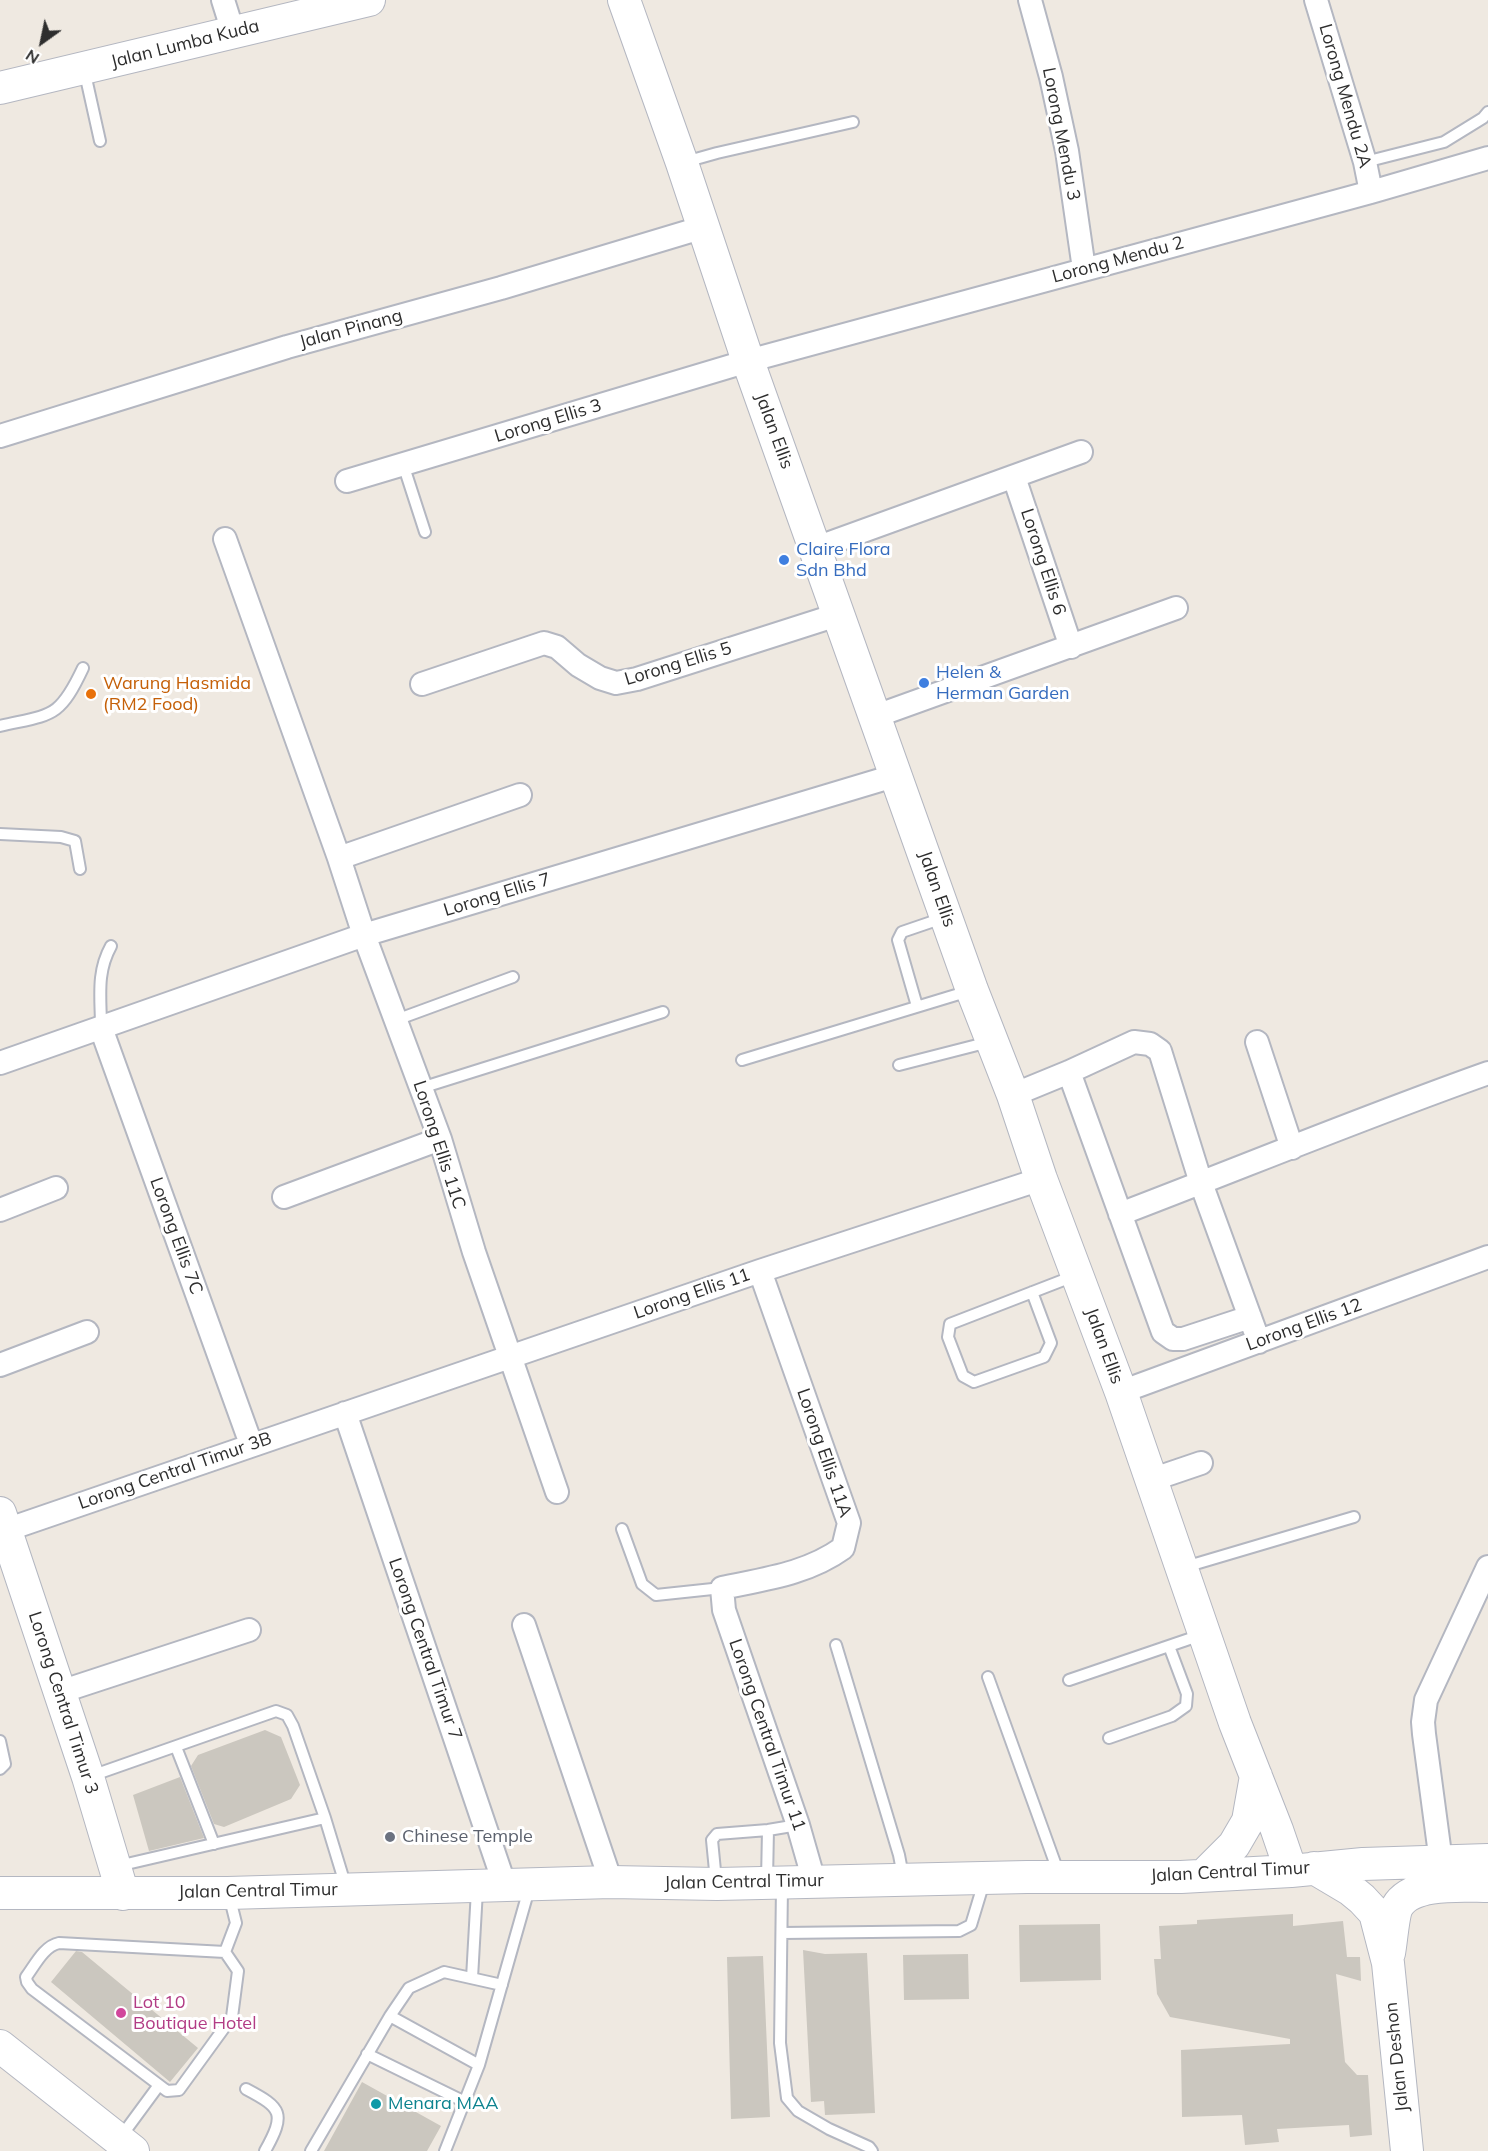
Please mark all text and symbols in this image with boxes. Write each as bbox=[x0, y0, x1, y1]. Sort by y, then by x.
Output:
north arrow bbox=[12, 12, 72, 72]
street label: Jalan Lumba Kuda bbox=[108, 15, 262, 73]
street label: Lorong Mendu 2A bbox=[1314, 22, 1376, 170]
text: N bbox=[22, 45, 43, 69]
street label: Lorong Mendu 3 bbox=[1037, 66, 1085, 202]
street label: Lorong Mendu 2 bbox=[1050, 232, 1186, 288]
street label: Jalan Pinang bbox=[297, 305, 405, 353]
street label: Jalan Ellis bbox=[750, 390, 798, 472]
street label: Lorong Ellis 3 bbox=[492, 394, 604, 448]
street label: Lorong Ellis 6 bbox=[1016, 506, 1070, 618]
place label: Claire Flora Sdn Bhd bbox=[796, 539, 891, 582]
marker: Claire Flora Sdn Bhd bbox=[777, 553, 791, 567]
street label: Lorong Ellis 5 bbox=[622, 637, 734, 691]
place label: Helen & Herman Garden bbox=[936, 662, 1069, 704]
place label: Warung Hasmida (RM2 Food) bbox=[103, 673, 251, 716]
marker: Helen & Herman Garden bbox=[917, 676, 931, 690]
marker: Warung Hasmida (RM2 Food) bbox=[84, 687, 98, 701]
street label: Jalan Ellis bbox=[914, 848, 960, 930]
street label: Lorong Ellis 7 bbox=[441, 868, 553, 922]
street label: Lorong Ellis 11C bbox=[408, 1078, 470, 1212]
street label: Lorong Ellis 7C bbox=[145, 1175, 207, 1297]
street label: Lorong Ellis 11 bbox=[631, 1264, 753, 1324]
street label: Lorong Ellis 12 bbox=[1243, 1294, 1365, 1356]
street label: Jalan Ellis bbox=[1080, 1305, 1128, 1387]
street label: Lorong Ellis 11A bbox=[792, 1386, 856, 1520]
street label: Lorong Central Timur 3B bbox=[76, 1428, 274, 1514]
street label: Lorong Central Timur 7 bbox=[384, 1555, 466, 1743]
street label: Lorong Central Timur 3 bbox=[23, 1609, 103, 1797]
street label: Lorong Central Timur 11 bbox=[724, 1636, 810, 1834]
place label: Chinese Temple bbox=[402, 1826, 533, 1848]
marker: Chinese Temple bbox=[383, 1830, 397, 1844]
street label: Jalan Central Timur bbox=[1150, 1857, 1310, 1887]
street label: Jalan Central Timur bbox=[664, 1870, 824, 1894]
street label: Jalan Central Timur bbox=[178, 1879, 338, 1903]
place label: Lot 10 Boutique Hotel bbox=[133, 1992, 256, 2034]
street label: Jalan Deshon bbox=[1380, 2001, 1414, 2113]
marker: Lot 10 Boutique Hotel bbox=[114, 2006, 128, 2020]
place label: Menara MAA bbox=[388, 2093, 498, 2115]
marker: Menara MAA bbox=[369, 2097, 383, 2111]

